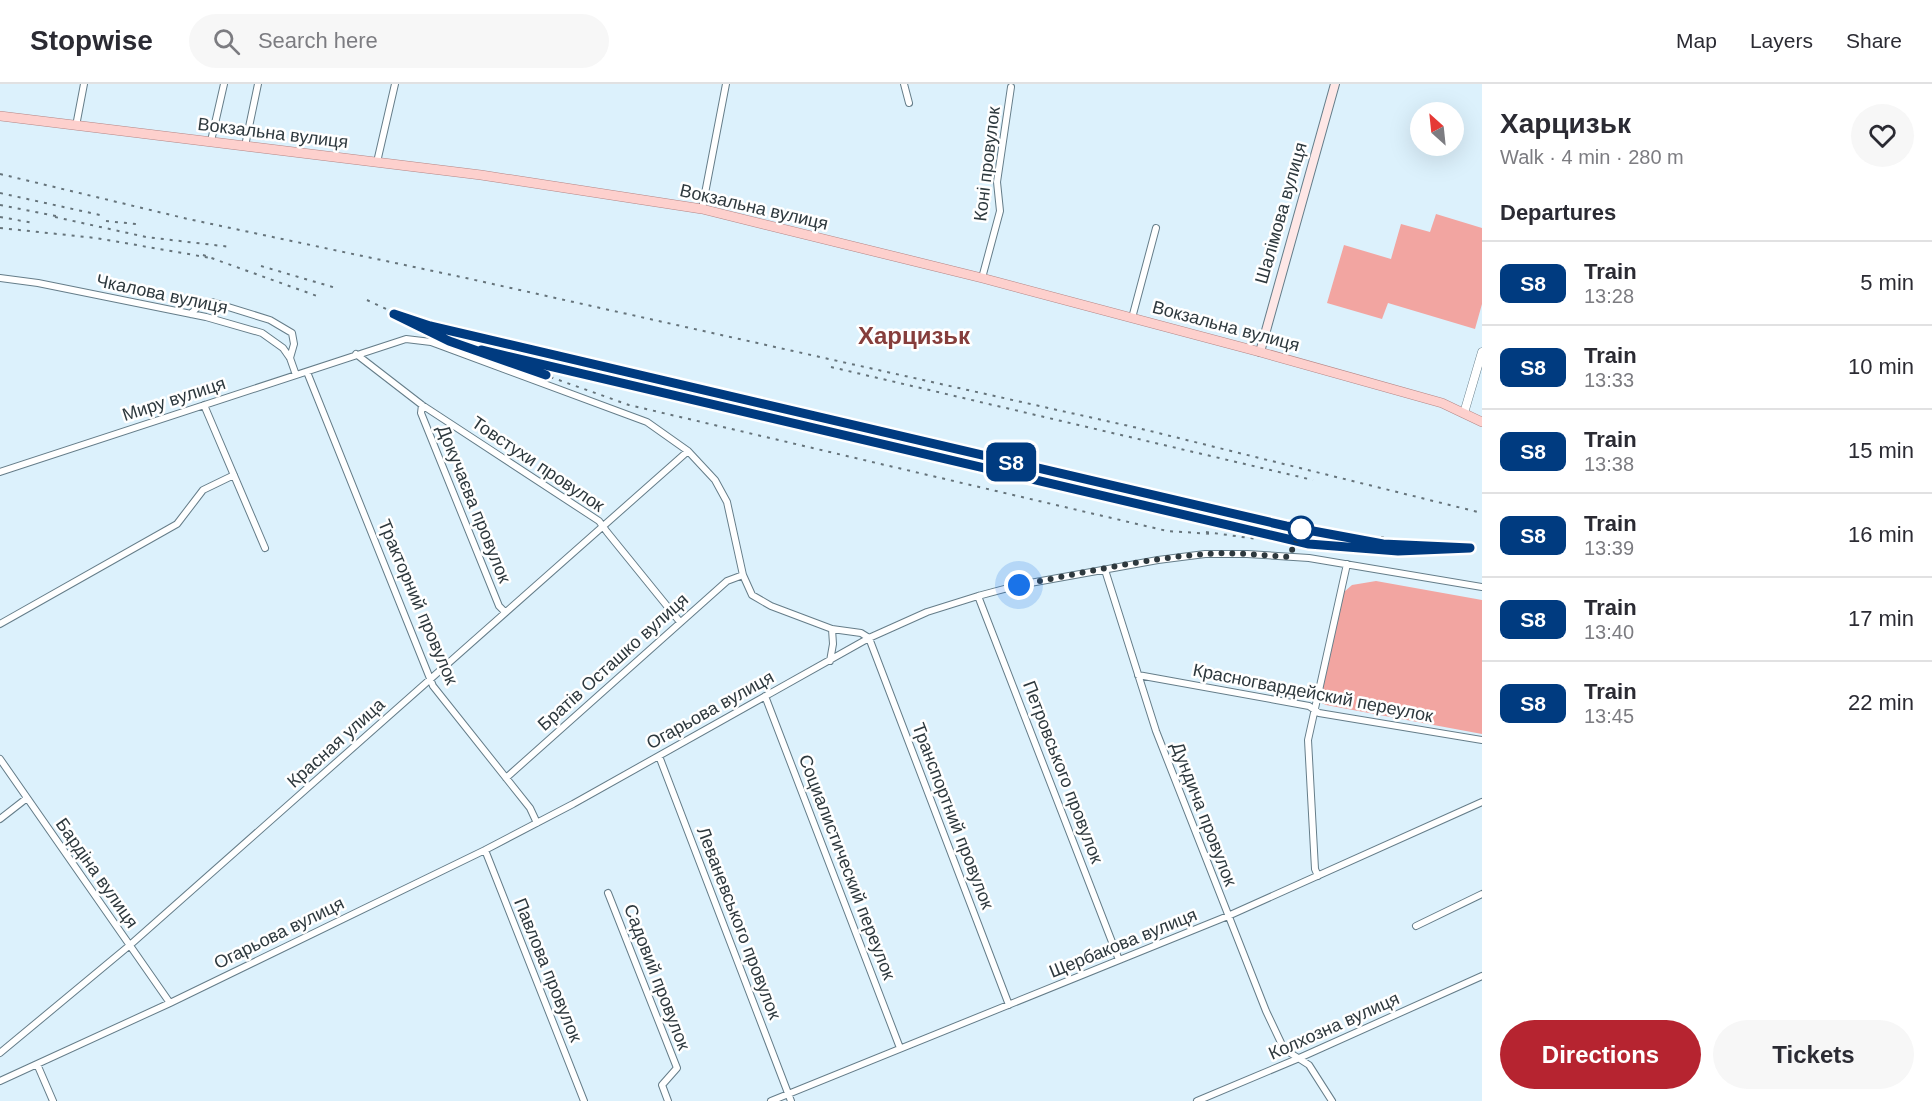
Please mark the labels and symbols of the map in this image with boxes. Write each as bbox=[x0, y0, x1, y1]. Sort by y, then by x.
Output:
north arrow bbox=[1410, 102, 1464, 156]
street label: Коні провулок bbox=[970, 105, 1004, 223]
street label: Вокзальна вулиця bbox=[197, 114, 349, 152]
street label: Шалімова вулиця bbox=[1251, 140, 1311, 286]
street label: Вокзальна вулиця bbox=[678, 180, 830, 234]
street label: Чкалова вулиця bbox=[94, 270, 230, 318]
street label: Вокзальна вулиця bbox=[1150, 297, 1302, 355]
district label: Харцизьк bbox=[858, 322, 971, 349]
street label: Миру вулиця bbox=[120, 373, 228, 425]
street label: Товстухи провулок bbox=[468, 412, 608, 516]
street label: Докучаєва провулок bbox=[433, 422, 515, 586]
line badge: S8 bbox=[984, 442, 1038, 482]
street label: Тракторний провулок bbox=[374, 516, 462, 688]
unlabelled marker bbox=[1288, 516, 1314, 542]
your location bbox=[1004, 570, 1034, 600]
street label: Братів Осташко вулиця bbox=[534, 589, 692, 735]
street label: Красногвардейский переулок bbox=[1191, 660, 1435, 726]
street label: Огарьова вулиця bbox=[643, 667, 777, 753]
street label: Петровського провулок bbox=[1019, 678, 1107, 866]
street label: Красная улица bbox=[283, 694, 389, 792]
street label: Транспортний провулок bbox=[908, 720, 998, 912]
street label: Дундича провулок bbox=[1167, 739, 1241, 889]
street label: Социалистический переулок bbox=[795, 752, 899, 982]
street label: Бардіна вулиця bbox=[52, 814, 142, 932]
street label: Леваневського провулок bbox=[693, 824, 785, 1022]
street label: Огарьова вулиця bbox=[211, 893, 347, 973]
street label: Павлова провулок bbox=[510, 895, 586, 1045]
street label: Садовий провулок bbox=[620, 901, 694, 1053]
street label: Щербакова вулиця bbox=[1046, 904, 1200, 982]
street label: Колхозна вулиця bbox=[1266, 988, 1402, 1064]

